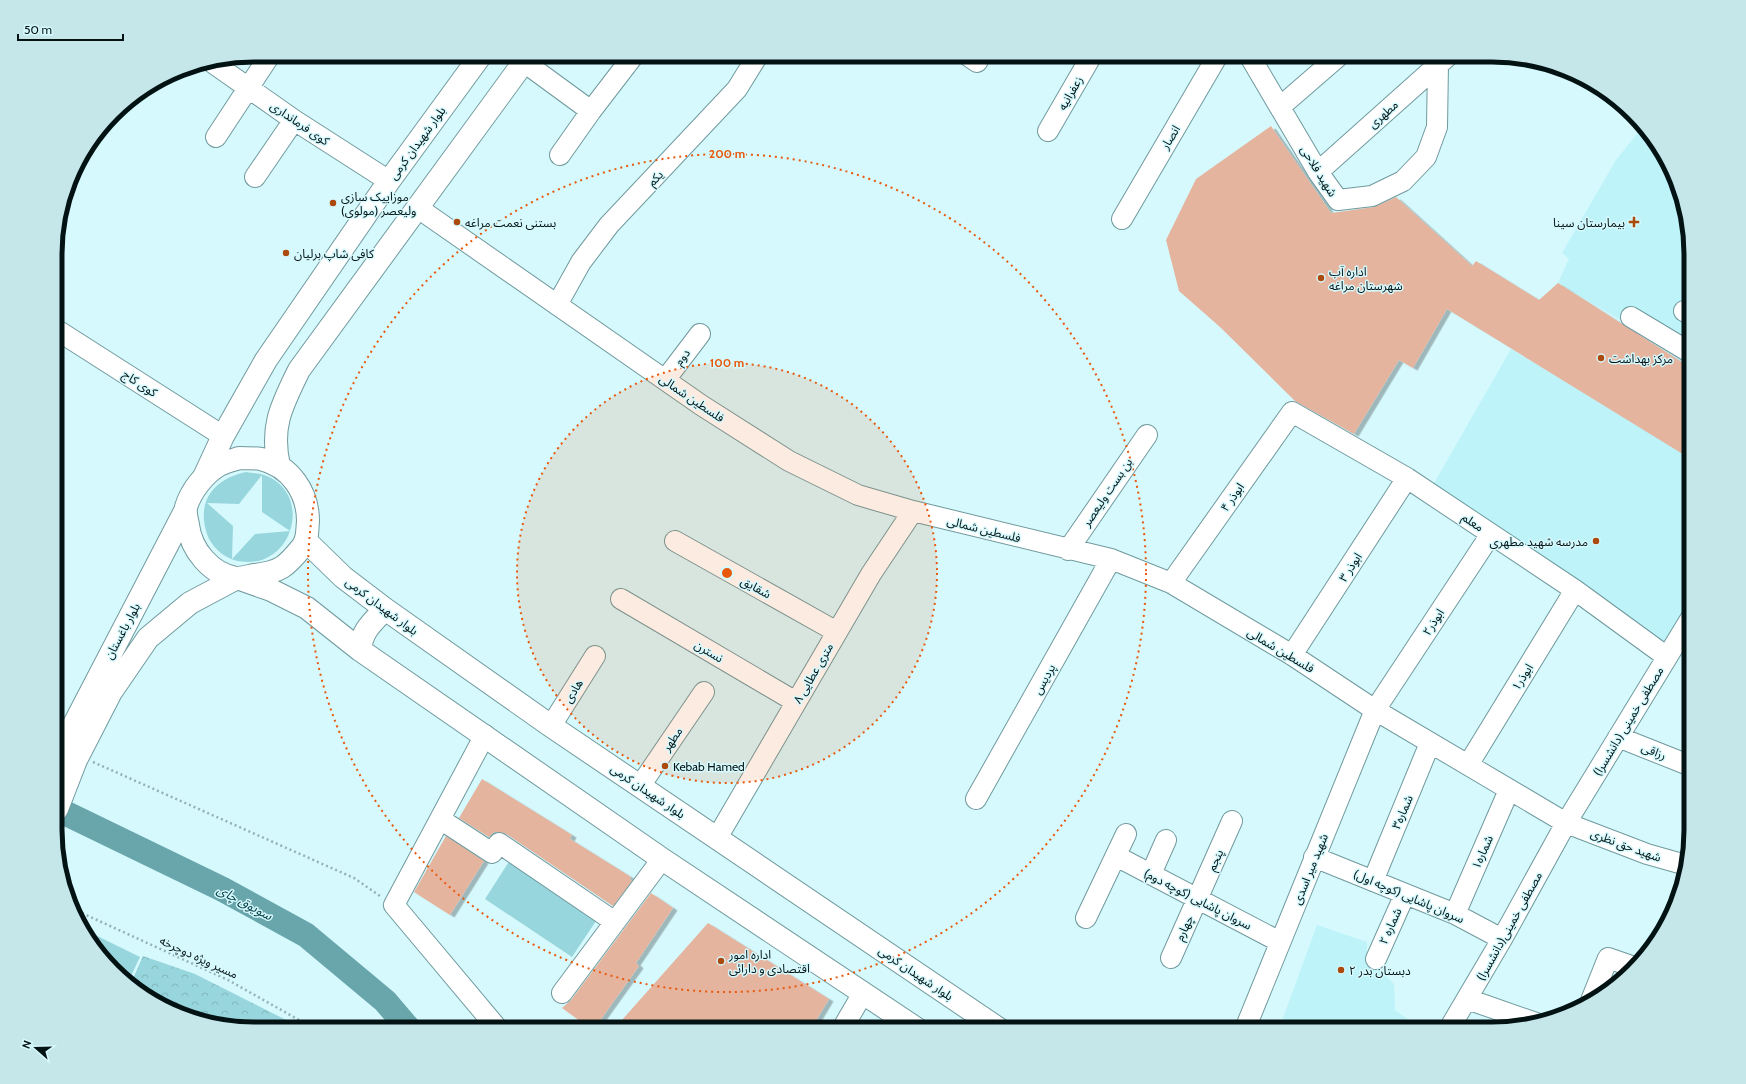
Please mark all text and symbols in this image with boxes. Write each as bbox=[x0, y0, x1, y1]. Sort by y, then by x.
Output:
scale bar bbox=[18, 16, 123, 42]
text: 50 m bbox=[24, 22, 52, 37]
street label: زعفرانیه bbox=[1054, 73, 1086, 113]
street label: مطهری bbox=[1365, 97, 1401, 131]
street label: کوی فرمانداری bbox=[268, 98, 333, 149]
street label: بلوار شهیدان کرمی bbox=[385, 103, 449, 183]
street label: انصار bbox=[1157, 122, 1183, 153]
street label: شهید فلاحی bbox=[1297, 143, 1341, 199]
text: 200 m bbox=[709, 146, 745, 161]
street label: یکم bbox=[644, 167, 668, 190]
place label: موزاییک سازی ولیعصر (مولوی) bbox=[341, 189, 416, 218]
marker: موزاییک سازی ولیعصر (مولوی) bbox=[328, 198, 338, 208]
place label: بستنی نعمت مراغه bbox=[465, 215, 556, 230]
place label: بیمارستان سینا bbox=[1553, 215, 1625, 230]
marker: بیمارستان سینا bbox=[1628, 216, 1640, 228]
marker: بستنی نعمت مراغه bbox=[452, 217, 462, 227]
place label: کافی شاپ برلیان bbox=[294, 246, 375, 262]
marker: کافی شاپ برلیان bbox=[281, 248, 291, 258]
place label: اداره آب شهرستان مراغه bbox=[1329, 264, 1403, 293]
marker: اداره آب شهرستان مراغه bbox=[1316, 273, 1326, 283]
street label: دوم bbox=[671, 346, 695, 369]
place label: مرکز بهداشت bbox=[1609, 351, 1673, 366]
marker: مرکز بهداشت bbox=[1596, 353, 1606, 363]
text: 100 m bbox=[710, 355, 744, 370]
street label: کوی کاج bbox=[119, 366, 161, 402]
street label: فلسطین شمالی bbox=[657, 371, 727, 425]
street label: بن بست ولیعصر bbox=[1078, 455, 1135, 530]
street label: ابوذر ۴ bbox=[1217, 480, 1247, 514]
street label: معلم bbox=[1458, 509, 1487, 536]
street label: فلسطین شمالی bbox=[946, 513, 1022, 545]
place label: مدرسه شهید مطهری bbox=[1490, 534, 1588, 549]
marker: مدرسه شهید مطهری bbox=[1591, 536, 1601, 546]
street label: ابوذر ۳ bbox=[1335, 550, 1365, 584]
centre of rings bbox=[720, 566, 734, 580]
street label: شقایق bbox=[738, 573, 774, 602]
street label: بلوار شهیدان کرمی bbox=[343, 574, 421, 638]
street label: بلوار باغستان bbox=[101, 600, 143, 662]
street label: ابوذر۲ bbox=[1419, 606, 1447, 638]
street label: فلسطین شمالی bbox=[1245, 624, 1317, 676]
street label: نسترن bbox=[692, 637, 726, 665]
street label: ۸ متری عطایی bbox=[790, 640, 836, 706]
street label: پردیس bbox=[1030, 661, 1059, 697]
street label: ابوذر۱ bbox=[1508, 661, 1536, 693]
street label: مصطفی خمینی (دانشسرا) bbox=[1589, 664, 1667, 778]
street label: هادی bbox=[560, 676, 586, 706]
street label: مطهر bbox=[658, 724, 685, 755]
street label: رزاقی bbox=[1639, 739, 1669, 763]
place label: Kebab Hamed bbox=[673, 759, 745, 774]
street label: بلوار شهیدان کرمی bbox=[608, 760, 688, 822]
marker: Kebab Hamed bbox=[660, 761, 670, 771]
street label: شماره۳ bbox=[1388, 793, 1416, 831]
street label: شهید حق نظری bbox=[1588, 825, 1663, 866]
street label: شهید میر اسدی bbox=[1289, 831, 1331, 907]
street label: شماره۱ bbox=[1468, 833, 1496, 871]
street label: پنجم bbox=[1204, 847, 1228, 874]
street label: سروان پاشایی (کوچه دوم) bbox=[1141, 865, 1254, 934]
street label: سروان پاشایی (کوچه اول) bbox=[1351, 866, 1467, 927]
street label: (دانشسرا)مصطفی خمینی bbox=[1473, 869, 1545, 983]
water label: سویوق چای bbox=[214, 881, 276, 925]
street label: شماره ۲ bbox=[1375, 905, 1405, 947]
street label: چهارم bbox=[1172, 913, 1198, 944]
street label: مسیر ویژه دوچرخه bbox=[157, 932, 240, 983]
street label: بلوار شهیدان کرمی bbox=[876, 942, 956, 1004]
place label: اداره امور اقتصادی و دارائی bbox=[728, 947, 810, 976]
marker: اداره امور اقتصادی و دارائی bbox=[716, 956, 726, 966]
place label: دبستان بدر ۲ bbox=[1349, 963, 1411, 978]
marker: دبستان بدر ۲ bbox=[1336, 965, 1346, 975]
north arrow bbox=[16, 1028, 56, 1068]
text: N bbox=[19, 1039, 35, 1051]

